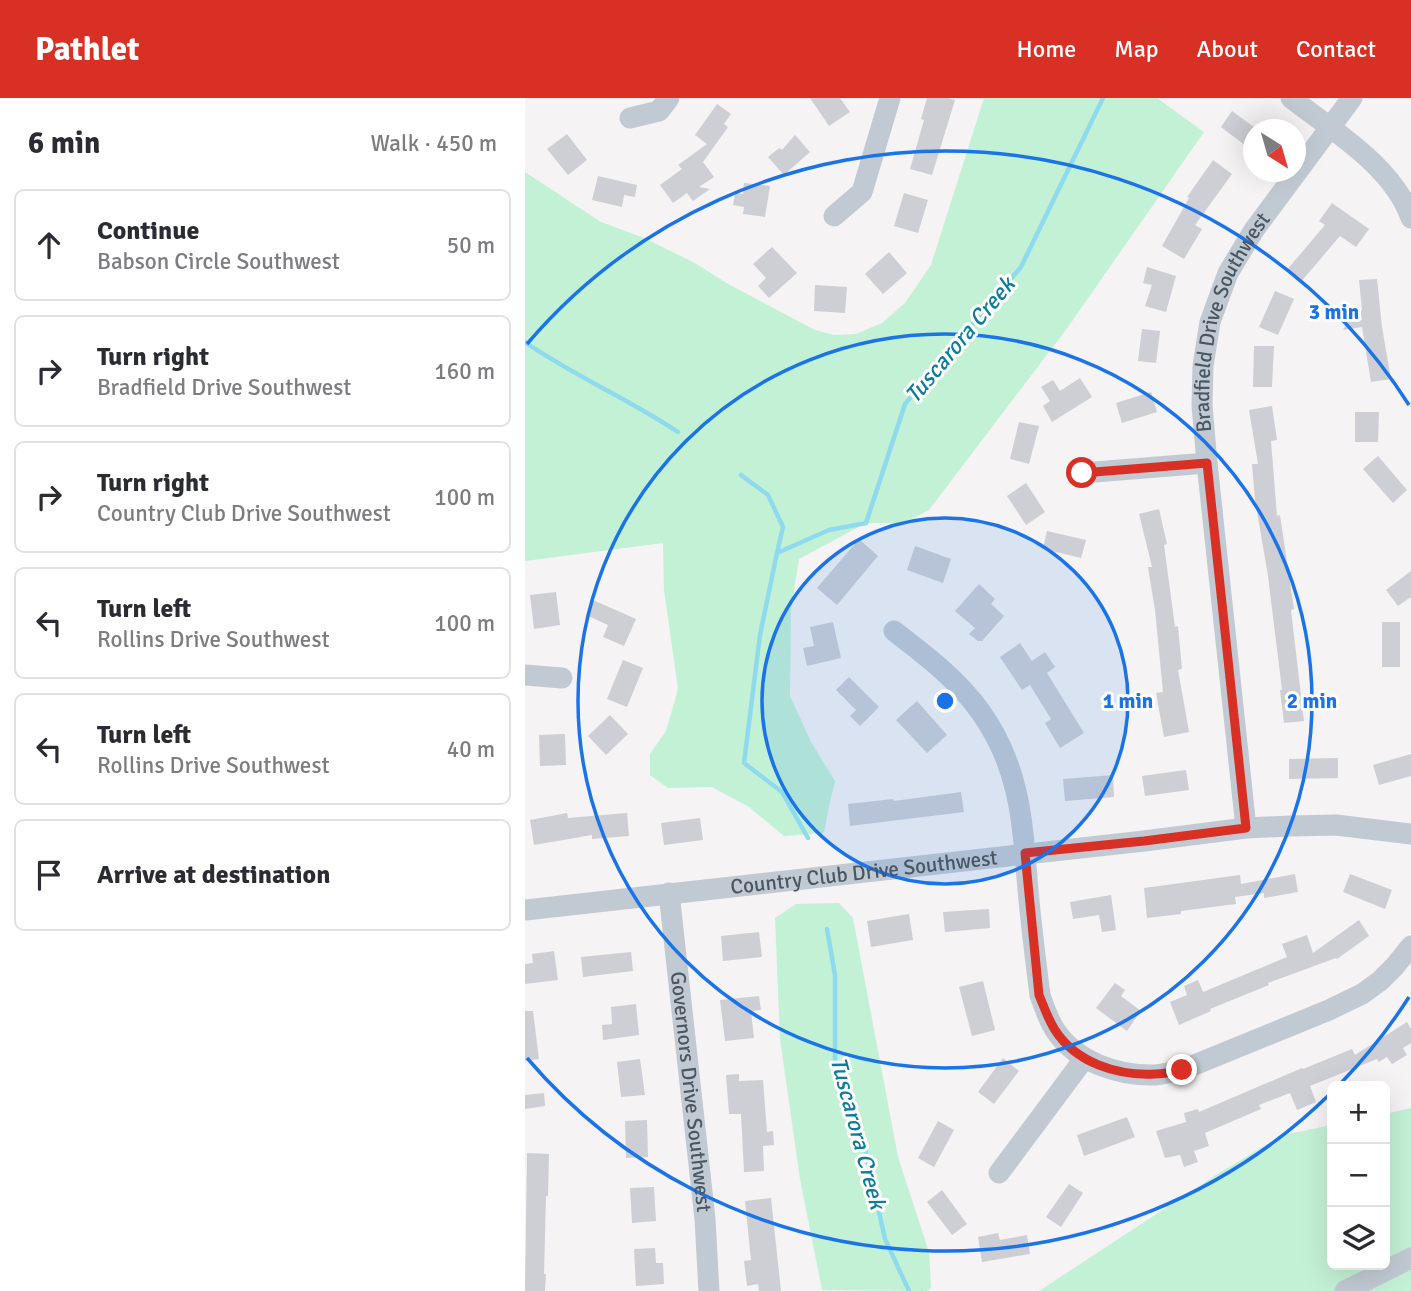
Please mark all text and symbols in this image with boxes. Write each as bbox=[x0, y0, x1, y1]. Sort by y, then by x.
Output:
text: Pathlet bbox=[35, 29, 139, 70]
text: Home bbox=[1016, 34, 1076, 64]
text: Map bbox=[1114, 34, 1159, 64]
text: About bbox=[1197, 34, 1258, 64]
text: Contact bbox=[1296, 34, 1376, 64]
north arrow bbox=[1243, 119, 1306, 182]
text: 6 min bbox=[28, 125, 100, 162]
text: Walk · 450 m bbox=[371, 129, 497, 158]
street label: Bradfield Drive Southwest bbox=[1189, 207, 1276, 434]
text: Continue bbox=[97, 215, 199, 247]
icon: ahead bbox=[30, 226, 68, 264]
text: 50 m bbox=[447, 231, 495, 260]
text: Babson Circle Southwest bbox=[97, 247, 340, 276]
water label: Tuscarora Creek bbox=[899, 269, 1023, 409]
text: 3 min bbox=[1309, 299, 1359, 325]
text: Turn right bbox=[97, 341, 209, 373]
icon: right bbox=[30, 352, 68, 390]
text: 160 m bbox=[434, 357, 495, 386]
text: Bradfield Drive Southwest bbox=[97, 373, 351, 402]
route start bbox=[1066, 457, 1097, 488]
text: Turn right bbox=[97, 467, 209, 499]
icon: right bbox=[30, 478, 68, 516]
text: 100 m bbox=[434, 483, 495, 512]
text: Country Club Drive Southwest bbox=[97, 499, 391, 528]
text: Turn left bbox=[97, 593, 191, 625]
icon: left bbox=[30, 604, 68, 642]
text: 100 m bbox=[434, 609, 495, 638]
text: Rollins Drive Southwest bbox=[97, 625, 330, 654]
text: 1 min bbox=[1103, 688, 1153, 714]
text: 2 min bbox=[1287, 688, 1337, 714]
centre of rings bbox=[933, 689, 957, 713]
text: Turn left bbox=[97, 719, 191, 751]
icon: left bbox=[30, 730, 68, 768]
text: 40 m bbox=[447, 735, 495, 764]
text: Rollins Drive Southwest bbox=[97, 751, 330, 780]
street label: Country Club Drive Southwest bbox=[729, 844, 999, 900]
icon: arrive bbox=[30, 856, 68, 894]
text: Arrive at destination bbox=[97, 859, 330, 891]
street label: Governors Drive Southwest bbox=[665, 970, 717, 1213]
water label: Tuscarora Creek bbox=[824, 1054, 893, 1215]
route end bbox=[1166, 1054, 1197, 1085]
map controls bbox=[1327, 1081, 1390, 1270]
button: + bbox=[1327, 1081, 1390, 1144]
button: − bbox=[1327, 1144, 1390, 1207]
button: layers bbox=[1327, 1207, 1390, 1270]

